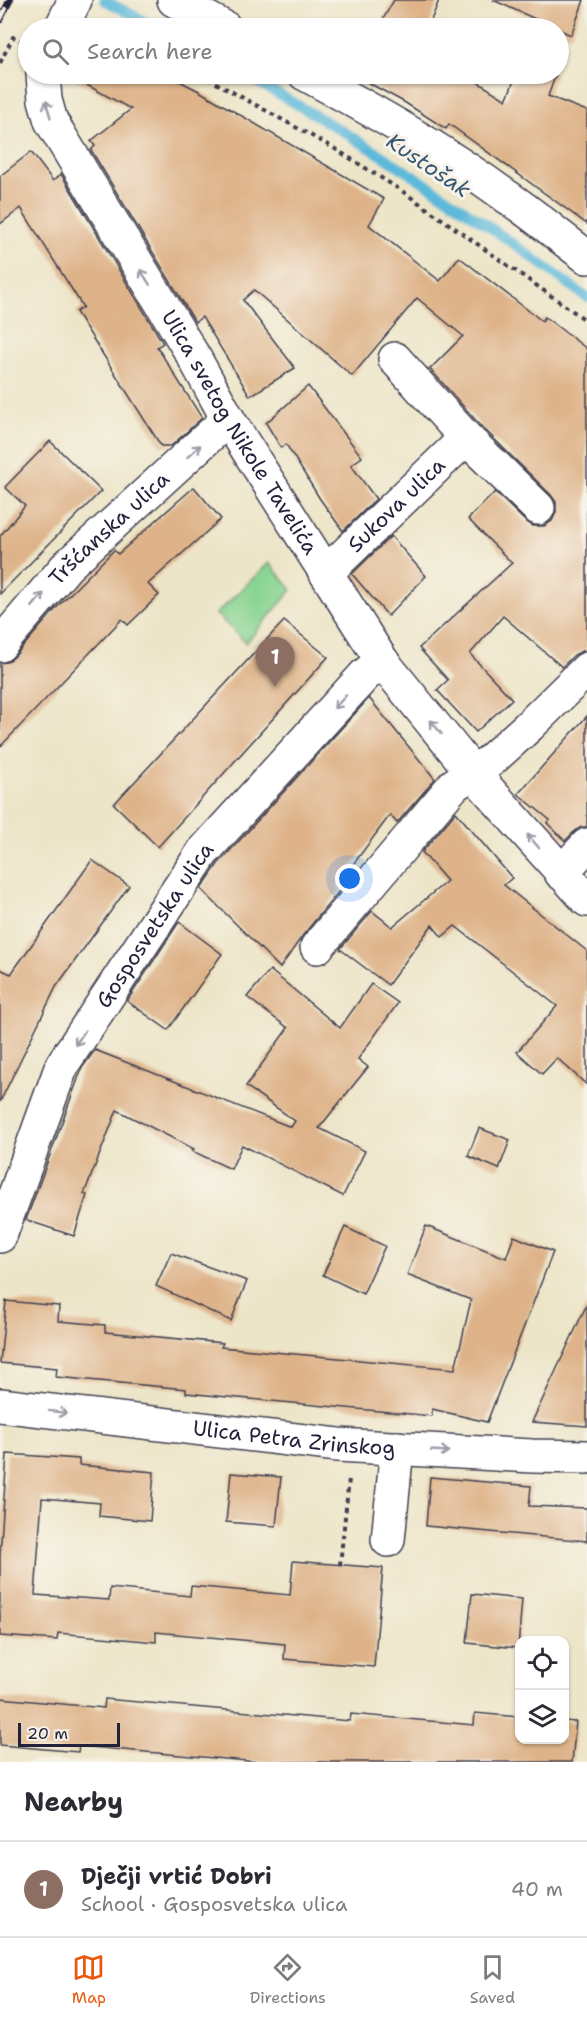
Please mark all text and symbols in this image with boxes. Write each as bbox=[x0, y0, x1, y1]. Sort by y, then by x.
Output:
search box bbox=[18, 18, 569, 84]
icon: search bbox=[39, 35, 72, 68]
text: Search here bbox=[87, 37, 213, 66]
one-way arrow bbox=[42, 100, 53, 119]
water label: Kustošak bbox=[381, 127, 477, 204]
one-way arrow bbox=[139, 269, 151, 286]
street label: Ulica svetog Nikole Tavelića bbox=[155, 305, 325, 560]
one-way arrow bbox=[186, 444, 201, 458]
street label: Sukova ulica bbox=[342, 451, 451, 559]
street label: Tršćanska ulica bbox=[43, 465, 175, 591]
one-way arrow bbox=[31, 593, 45, 608]
pin: 1 bbox=[256, 638, 294, 687]
one-way arrow bbox=[333, 694, 347, 709]
one-way arrow bbox=[429, 720, 442, 736]
one-way arrow bbox=[526, 834, 540, 849]
street label: Gosposvetska ulica bbox=[90, 836, 220, 1013]
your location bbox=[335, 864, 364, 893]
one-way arrow bbox=[74, 1029, 86, 1046]
one-way arrow bbox=[48, 1406, 68, 1417]
street label: Ulica Petra Zrinskog bbox=[191, 1414, 396, 1462]
one-way arrow bbox=[429, 1445, 449, 1456]
map controls bbox=[515, 1636, 569, 1744]
button: locate bbox=[515, 1636, 569, 1690]
button: layers bbox=[515, 1690, 569, 1744]
scale bar bbox=[18, 1720, 120, 1748]
text: 20 m bbox=[27, 1723, 68, 1744]
text: Nearby bbox=[24, 1784, 123, 1819]
text: Dječji vrtić Dobri bbox=[81, 1862, 272, 1891]
text: 1 bbox=[39, 1876, 48, 1902]
text: 40 m bbox=[511, 1876, 563, 1902]
text: School · Gosposvetska ulica bbox=[81, 1891, 347, 1917]
tab: Map bbox=[72, 1951, 106, 2008]
tab: Directions bbox=[250, 1951, 326, 2008]
tab: Saved bbox=[470, 1951, 515, 2008]

